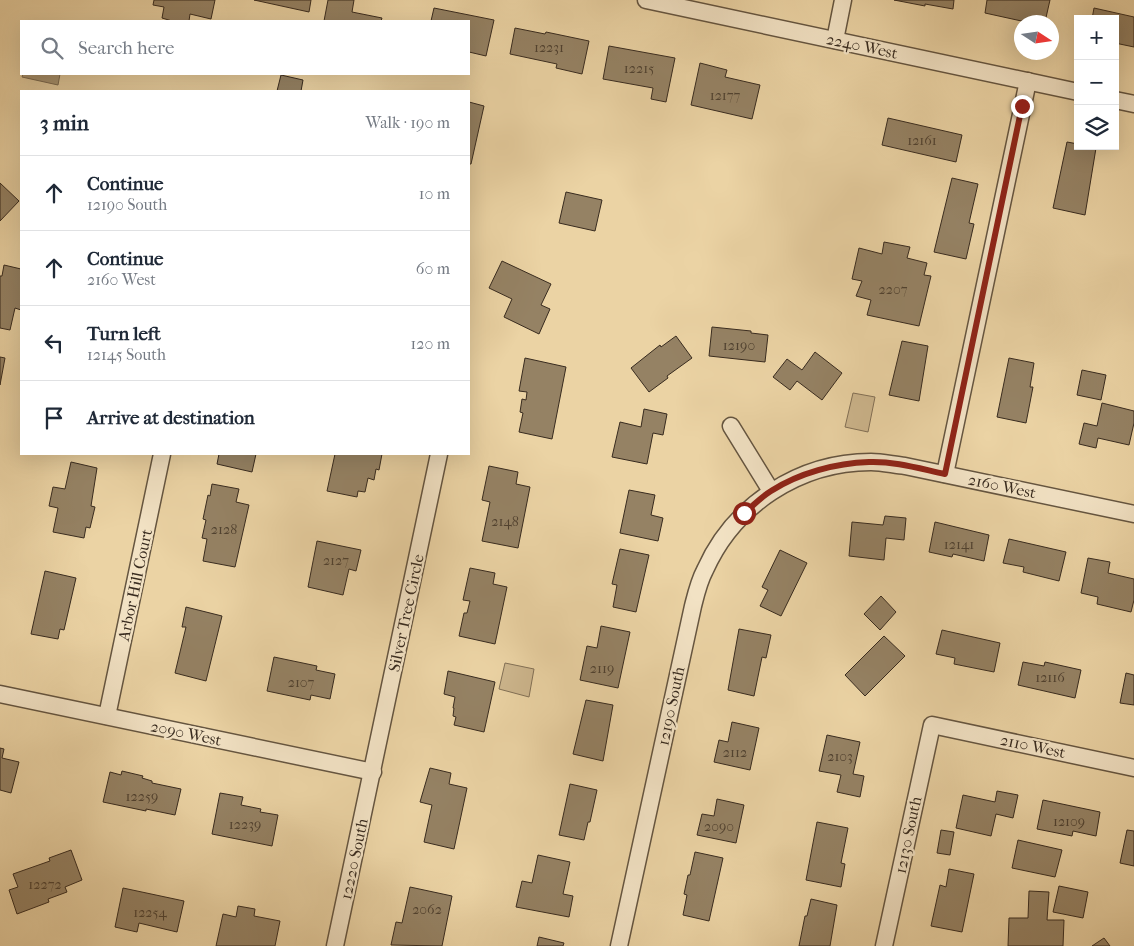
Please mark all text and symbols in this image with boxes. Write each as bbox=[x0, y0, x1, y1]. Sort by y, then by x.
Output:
north arrow bbox=[1014, 15, 1059, 60]
map controls bbox=[1074, 15, 1119, 150]
button: + bbox=[1074, 15, 1119, 60]
search box bbox=[20, 20, 470, 75]
street label: 2240 West bbox=[825, 29, 900, 63]
icon: search bbox=[38, 34, 66, 62]
text: Search here bbox=[78, 37, 174, 59]
house number: 12231 bbox=[534, 39, 564, 56]
house number: 12215 bbox=[624, 60, 654, 77]
button: − bbox=[1074, 60, 1119, 105]
house number: 12177 bbox=[710, 87, 741, 104]
route end bbox=[1011, 95, 1034, 118]
button: layers bbox=[1074, 105, 1119, 150]
text: 3 min bbox=[40, 111, 89, 135]
text: Walk · 190 m bbox=[366, 113, 450, 132]
house number: 12161 bbox=[907, 132, 937, 149]
text: Continue bbox=[87, 173, 163, 195]
icon: ahead bbox=[40, 179, 68, 207]
text: 10 m bbox=[419, 184, 450, 203]
text: 12190 South bbox=[87, 195, 167, 214]
text: Continue bbox=[87, 248, 163, 270]
icon: ahead bbox=[40, 254, 68, 282]
text: 60 m bbox=[416, 259, 450, 278]
text: 2160 West bbox=[87, 270, 156, 289]
house number: 2207 bbox=[879, 281, 908, 298]
text: Turn left bbox=[87, 323, 161, 345]
icon: left bbox=[40, 329, 68, 357]
text: 120 m bbox=[411, 334, 450, 353]
house number: 12190 bbox=[723, 337, 755, 354]
text: 12145 South bbox=[87, 345, 166, 364]
icon: arrive bbox=[40, 404, 68, 432]
text: Arrive at destination bbox=[87, 407, 255, 429]
street label: 2160 West bbox=[966, 470, 1038, 503]
route start bbox=[733, 502, 756, 525]
house number: 2148 bbox=[491, 513, 519, 530]
house number: 2128 bbox=[211, 521, 237, 538]
street label: Arbor Hill Court bbox=[114, 527, 156, 644]
house number: 12141 bbox=[944, 536, 974, 553]
house number: 2127 bbox=[323, 552, 349, 569]
street label: Silver Tree Circle bbox=[384, 552, 428, 674]
house number: 2119 bbox=[590, 660, 614, 677]
street label: 12190 South bbox=[653, 665, 689, 747]
house number: 12116 bbox=[1035, 669, 1065, 686]
house number: 2107 bbox=[288, 674, 315, 691]
street label: 2090 West bbox=[149, 716, 223, 750]
street label: 2110 West bbox=[999, 730, 1068, 762]
house number: 2112 bbox=[723, 744, 747, 761]
house number: 2103 bbox=[827, 748, 853, 765]
house number: 12259 bbox=[126, 788, 158, 805]
street label: 12130 South bbox=[891, 795, 925, 875]
house number: 12109 bbox=[1053, 813, 1085, 830]
house number: 12239 bbox=[229, 816, 261, 833]
street label: 12220 South bbox=[336, 817, 372, 901]
house number: 2090 bbox=[704, 818, 734, 835]
house number: 12272 bbox=[28, 876, 62, 893]
house number: 2062 bbox=[412, 901, 442, 918]
house number: 12254 bbox=[133, 904, 168, 921]

